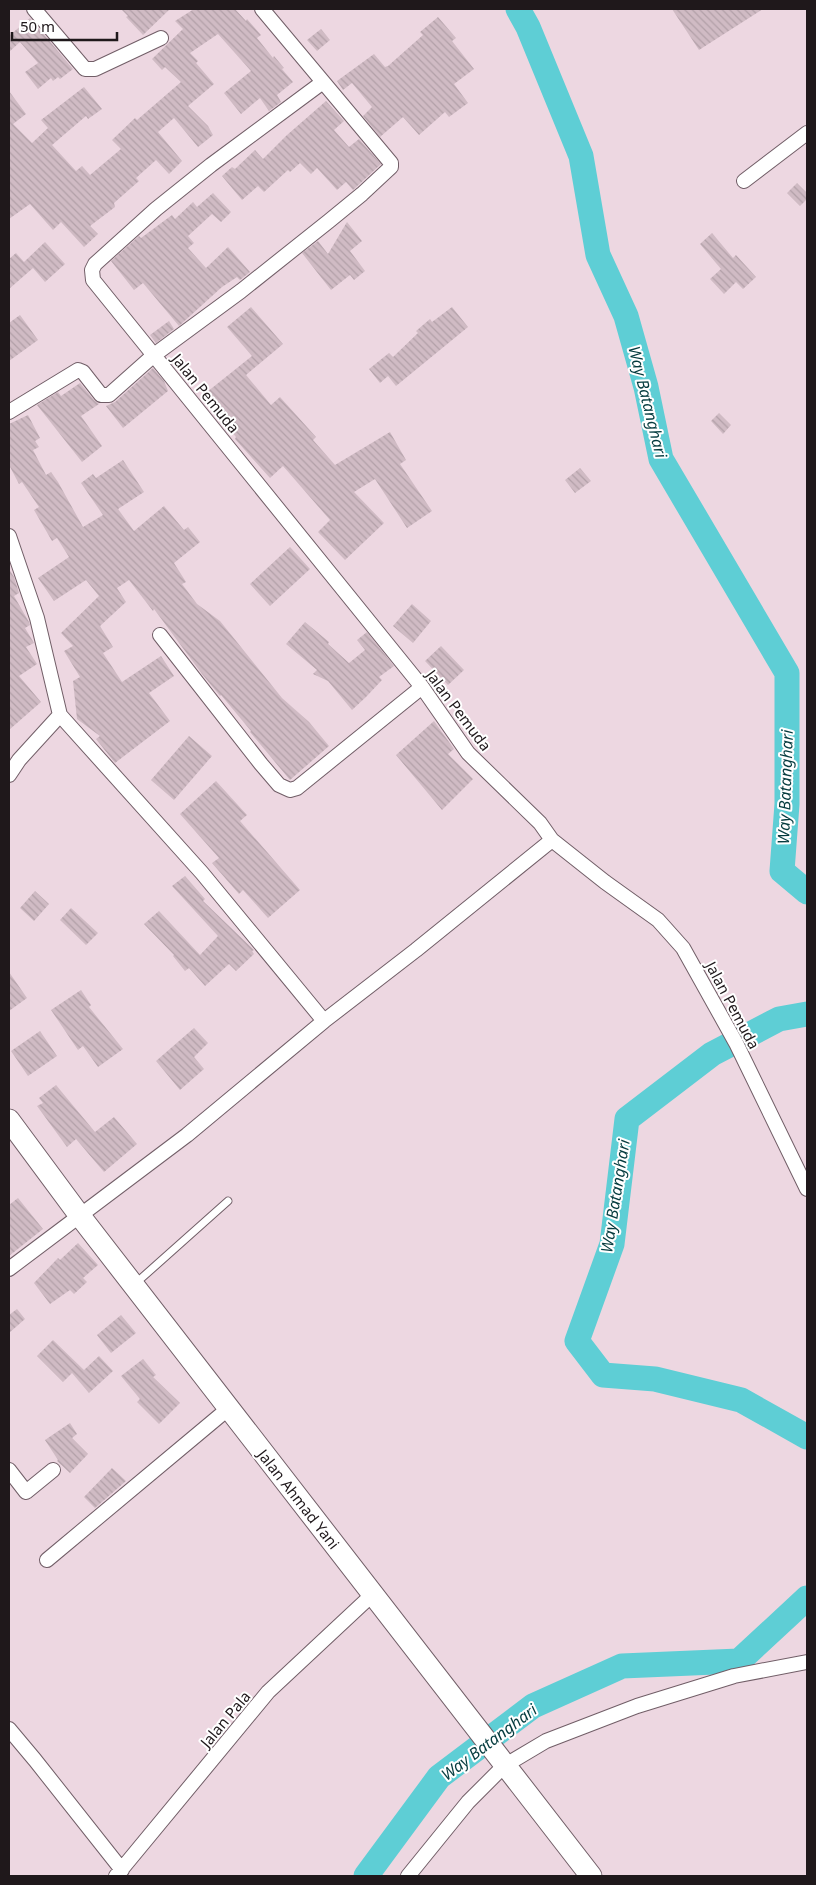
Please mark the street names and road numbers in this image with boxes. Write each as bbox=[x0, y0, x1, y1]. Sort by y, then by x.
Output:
street label: Jalan Pemuda bbox=[167, 348, 244, 437]
street label: Jalan Pemuda bbox=[421, 664, 496, 755]
street label: Jalan Pemuda bbox=[701, 956, 764, 1052]
street label: Jalan Ahmad Yani bbox=[252, 1443, 344, 1553]
street label: Jalan Pala bbox=[194, 1687, 254, 1753]

